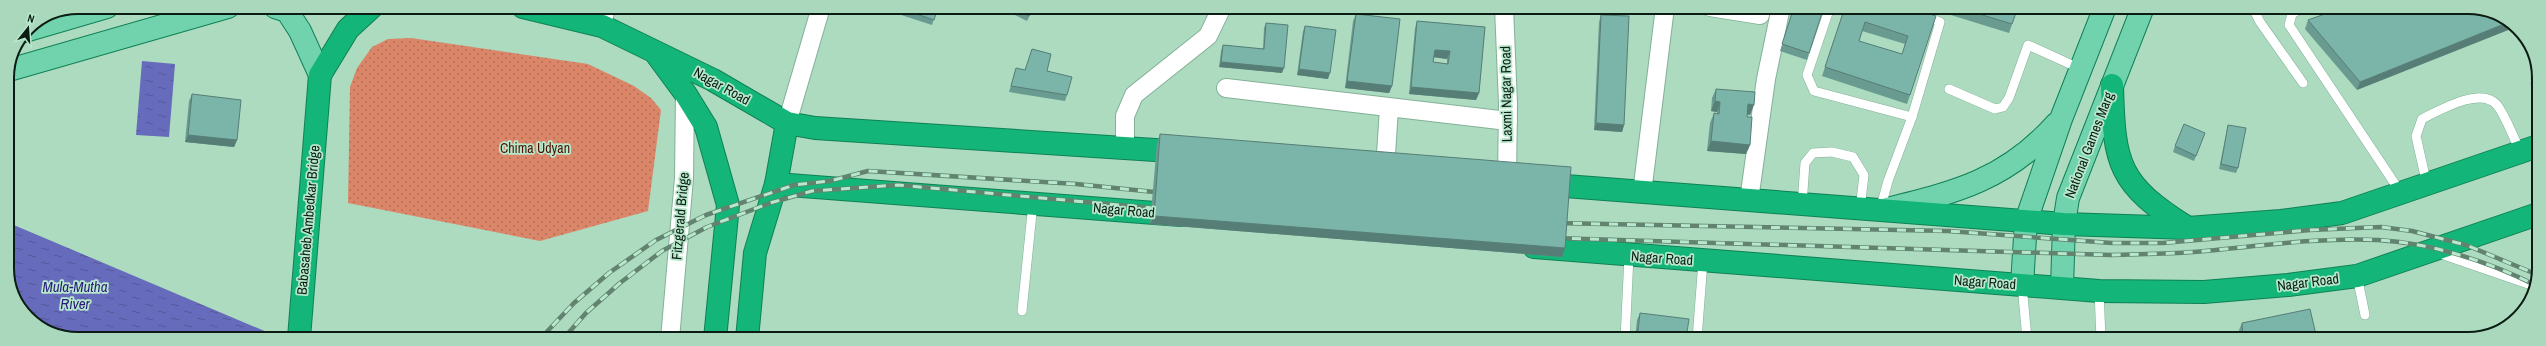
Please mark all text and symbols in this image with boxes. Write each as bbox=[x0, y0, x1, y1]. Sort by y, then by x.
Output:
north arrow bbox=[8, 8, 48, 48]
text: N bbox=[26, 11, 36, 26]
street label: Laxmi Nagar Road bbox=[1496, 46, 1516, 142]
street label: Nagar Road bbox=[691, 63, 753, 109]
street label: National Games Marg bbox=[2060, 89, 2118, 201]
park label: Chima Udyan bbox=[500, 139, 570, 157]
street label: Babasaheb Ambedkar Bridge bbox=[292, 145, 324, 295]
street label: Fitzgerald Bridge bbox=[667, 171, 693, 261]
street label: Nagar Road bbox=[1092, 198, 1156, 222]
street label: Nagar Road bbox=[1630, 247, 1694, 269]
street label: Nagar Road bbox=[2276, 269, 2340, 295]
street label: Nagar Road bbox=[1953, 271, 2017, 293]
water label: Mula-Mutha River bbox=[43, 276, 108, 314]

